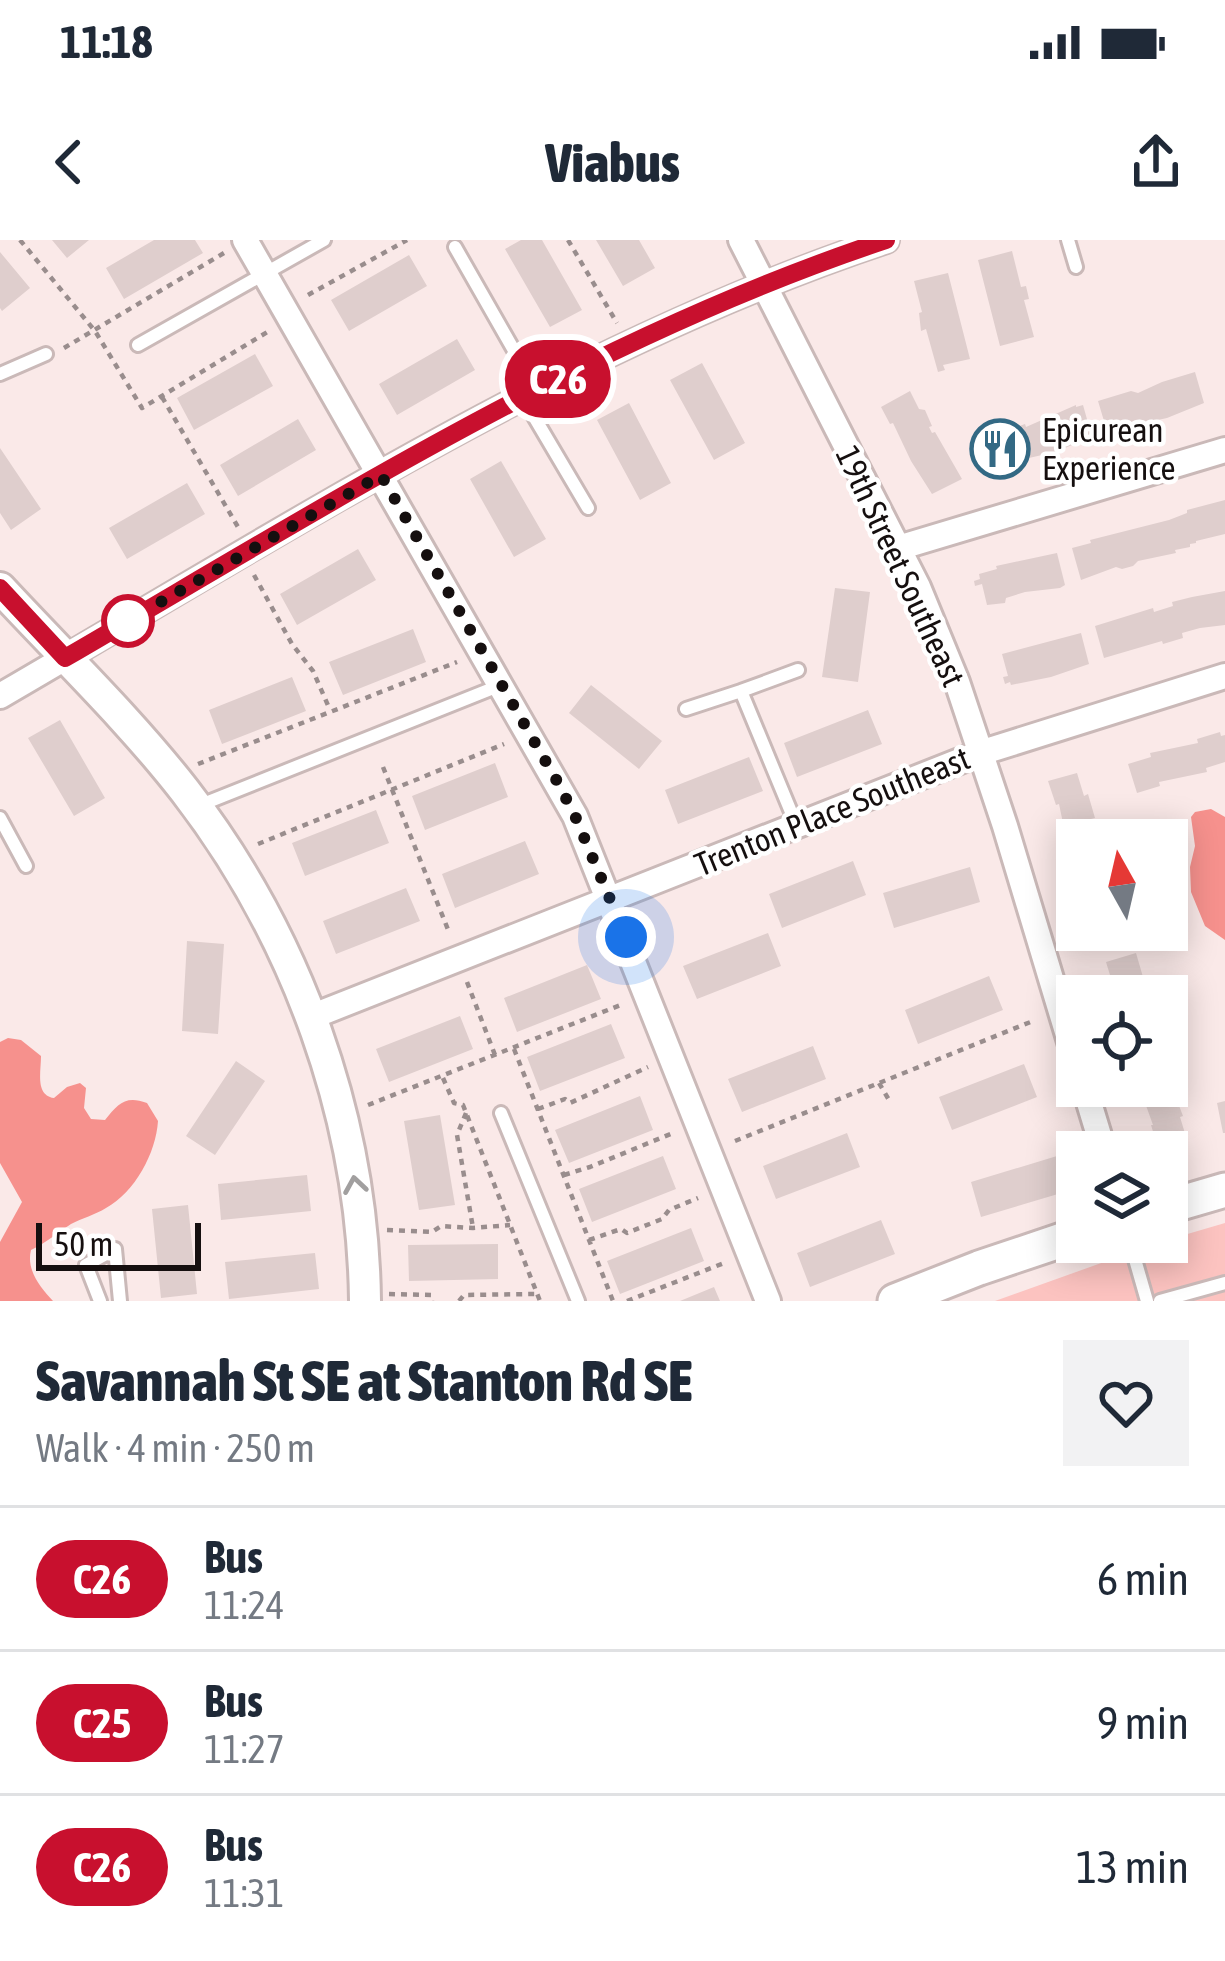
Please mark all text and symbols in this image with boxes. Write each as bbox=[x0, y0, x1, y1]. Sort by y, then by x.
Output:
text: 11:18 bbox=[60, 16, 153, 68]
icon: back bbox=[36, 129, 102, 195]
icon: share bbox=[1123, 129, 1189, 195]
text: Viabus bbox=[545, 132, 680, 193]
line badge: C26 bbox=[489, 340, 627, 418]
text: C26 bbox=[529, 355, 587, 403]
place label: Epicurean Experience bbox=[1042, 411, 1176, 487]
restaurant icon: Epicurean Experience bbox=[969, 418, 1031, 480]
street label: 19th Street Southeast bbox=[829, 440, 973, 692]
unlabelled marker bbox=[103, 596, 153, 646]
street label: Trenton Place Southeast bbox=[689, 739, 975, 883]
north arrow bbox=[1056, 819, 1188, 951]
map controls bbox=[1056, 819, 1188, 1263]
your location bbox=[596, 907, 656, 967]
button: locate bbox=[1056, 975, 1188, 1107]
button: layers bbox=[1056, 1131, 1188, 1263]
one-way arrow bbox=[343, 1175, 369, 1194]
scale bar bbox=[36, 1217, 201, 1270]
text: 50 m bbox=[54, 1225, 113, 1263]
button: heart bbox=[1063, 1340, 1189, 1466]
text: Savannah St SE at Stanton Rd SE bbox=[36, 1348, 692, 1413]
text: Walk · 4 min · 250 m bbox=[36, 1426, 315, 1470]
text: Bus bbox=[204, 1531, 263, 1583]
text: 6 min bbox=[1097, 1553, 1189, 1605]
text: C26 bbox=[73, 1555, 131, 1603]
text: 11:24 bbox=[204, 1583, 284, 1627]
text: Bus bbox=[204, 1675, 263, 1727]
text: 9 min bbox=[1097, 1697, 1189, 1749]
text: C25 bbox=[73, 1699, 131, 1747]
text: 11:27 bbox=[204, 1727, 284, 1771]
text: Bus bbox=[204, 1819, 263, 1871]
text: 13 min bbox=[1076, 1841, 1189, 1893]
text: C26 bbox=[73, 1843, 131, 1891]
text: 11:31 bbox=[204, 1871, 284, 1915]

